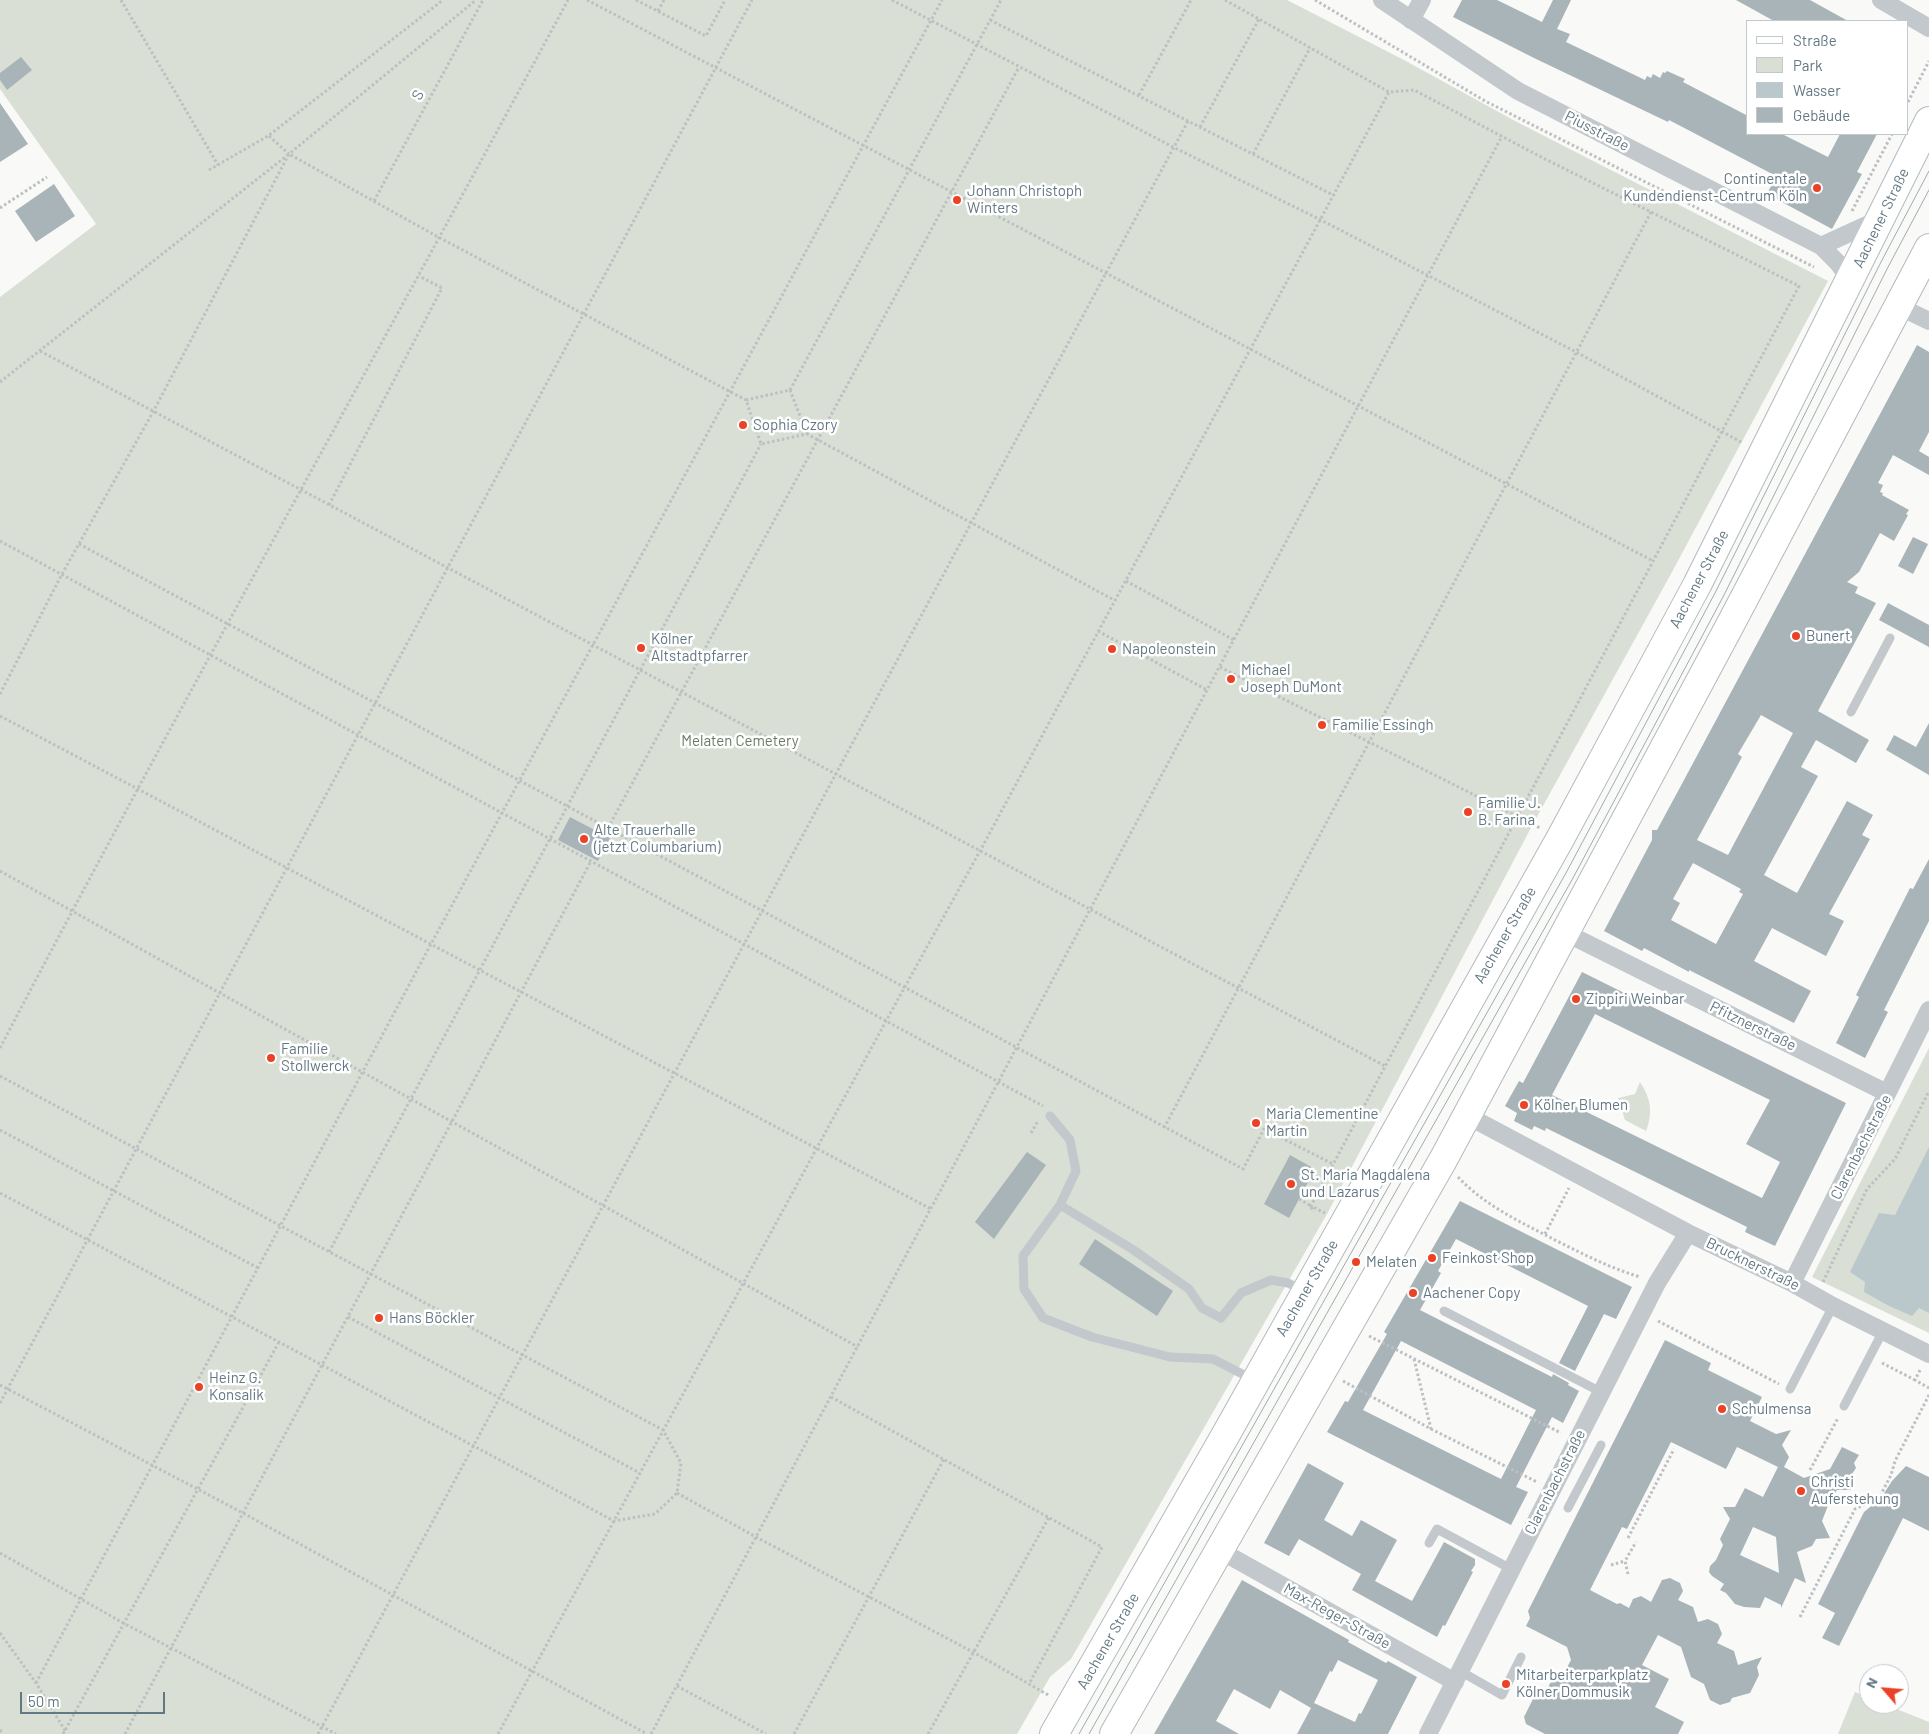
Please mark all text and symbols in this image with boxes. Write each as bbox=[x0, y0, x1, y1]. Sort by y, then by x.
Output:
legend bbox=[1746, 20, 1909, 135]
text: Straße bbox=[1793, 31, 1837, 49]
text: Park bbox=[1793, 56, 1822, 74]
text: Wasser bbox=[1793, 81, 1841, 99]
street label: S bbox=[408, 87, 428, 103]
text: Gebäude bbox=[1793, 106, 1850, 124]
street label: Piusstraße bbox=[1562, 107, 1632, 155]
street label: Aachener Straße bbox=[1849, 165, 1913, 271]
place label: Continentale Kundendienst-Centrum Köln bbox=[1623, 170, 1807, 205]
place label: Johann Christoph Winters bbox=[967, 182, 1082, 217]
marker: Continentale Kundendienst-Centrum Köln bbox=[1811, 182, 1823, 194]
marker: Johann Christoph Winters bbox=[951, 194, 963, 206]
place label: Sophia Czory bbox=[753, 416, 838, 434]
marker: Sophia Czory bbox=[737, 419, 749, 431]
street label: Aachener Straße bbox=[1666, 527, 1732, 631]
place label: Bunert bbox=[1806, 627, 1850, 645]
place label: Kölner Altstadtpfarrer bbox=[651, 630, 748, 665]
marker: Bunert bbox=[1790, 630, 1802, 642]
place label: Napoleonstein bbox=[1122, 640, 1216, 658]
marker: Kölner Altstadtpfarrer bbox=[635, 642, 647, 654]
marker: Napoleonstein bbox=[1106, 643, 1118, 655]
place label: Michael Joseph DuMont bbox=[1241, 661, 1342, 696]
marker: Michael Joseph DuMont bbox=[1225, 673, 1237, 685]
place label: Familie Essingh bbox=[1332, 716, 1434, 734]
marker: Familie Essingh bbox=[1316, 719, 1328, 731]
park label: Melaten Cemetery bbox=[681, 732, 799, 750]
place label: Familie J. B. Farina bbox=[1478, 794, 1541, 829]
marker: Familie J. B. Farina bbox=[1462, 806, 1474, 818]
place label: Alte Trauerhalle (jetzt Columbarium) bbox=[594, 821, 721, 856]
marker: Alte Trauerhalle (jetzt Columbarium) bbox=[578, 833, 590, 845]
street label: Aachener Straße bbox=[1470, 883, 1540, 987]
place label: Zippiri Weinbar bbox=[1586, 990, 1684, 1008]
marker: Zippiri Weinbar bbox=[1570, 993, 1582, 1005]
street label: Pfitznerstraße bbox=[1707, 997, 1799, 1055]
place label: Familie Stollwerck bbox=[281, 1040, 349, 1075]
marker: Familie Stollwerck bbox=[265, 1052, 277, 1064]
street label: Clarenbachstraße bbox=[1827, 1091, 1895, 1203]
place label: Kölner Blumen bbox=[1534, 1096, 1628, 1114]
marker: Kölner Blumen bbox=[1518, 1099, 1530, 1111]
place label: Maria Clementine Martin bbox=[1266, 1105, 1379, 1140]
marker: Maria Clementine Martin bbox=[1250, 1117, 1262, 1129]
place label: St. Maria Magdalena und Lazarus bbox=[1301, 1166, 1430, 1201]
marker: St. Maria Magdalena und Lazarus bbox=[1285, 1178, 1297, 1190]
street label: Brucknerstraße bbox=[1703, 1234, 1803, 1294]
street label: Aachener Straße bbox=[1272, 1236, 1342, 1340]
place label: Feinkost Shop bbox=[1442, 1249, 1534, 1267]
marker: Feinkost Shop bbox=[1426, 1252, 1438, 1264]
place label: Melaten bbox=[1366, 1253, 1417, 1271]
marker: Melaten bbox=[1350, 1256, 1362, 1268]
place label: Aachener Copy bbox=[1423, 1284, 1520, 1302]
marker: Aachener Copy bbox=[1407, 1287, 1419, 1299]
place label: Hans Böckler bbox=[389, 1309, 474, 1327]
marker: Hans Böckler bbox=[373, 1312, 385, 1324]
place label: Heinz G. Konsalik bbox=[209, 1369, 264, 1404]
marker: Heinz G. Konsalik bbox=[193, 1381, 205, 1393]
place label: Schulmensa bbox=[1732, 1400, 1811, 1418]
marker: Schulmensa bbox=[1716, 1403, 1728, 1415]
street label: Clarenbachstraße bbox=[1521, 1426, 1589, 1538]
place label: Christi Auferstehung bbox=[1811, 1473, 1899, 1508]
marker: Christi Auferstehung bbox=[1795, 1485, 1807, 1497]
street label: Max-Reger-Straße bbox=[1280, 1579, 1394, 1653]
street label: Aachener Straße bbox=[1073, 1589, 1143, 1693]
north arrow bbox=[1859, 1664, 1909, 1714]
place label: Mitarbeiterparkplatz Kölner Dommusik bbox=[1516, 1666, 1648, 1701]
text: N bbox=[1861, 1674, 1881, 1690]
marker: Mitarbeiterparkplatz Kölner Dommusik bbox=[1500, 1678, 1512, 1690]
scale bar bbox=[22, 1682, 168, 1714]
text: 50 m bbox=[28, 1692, 60, 1710]

